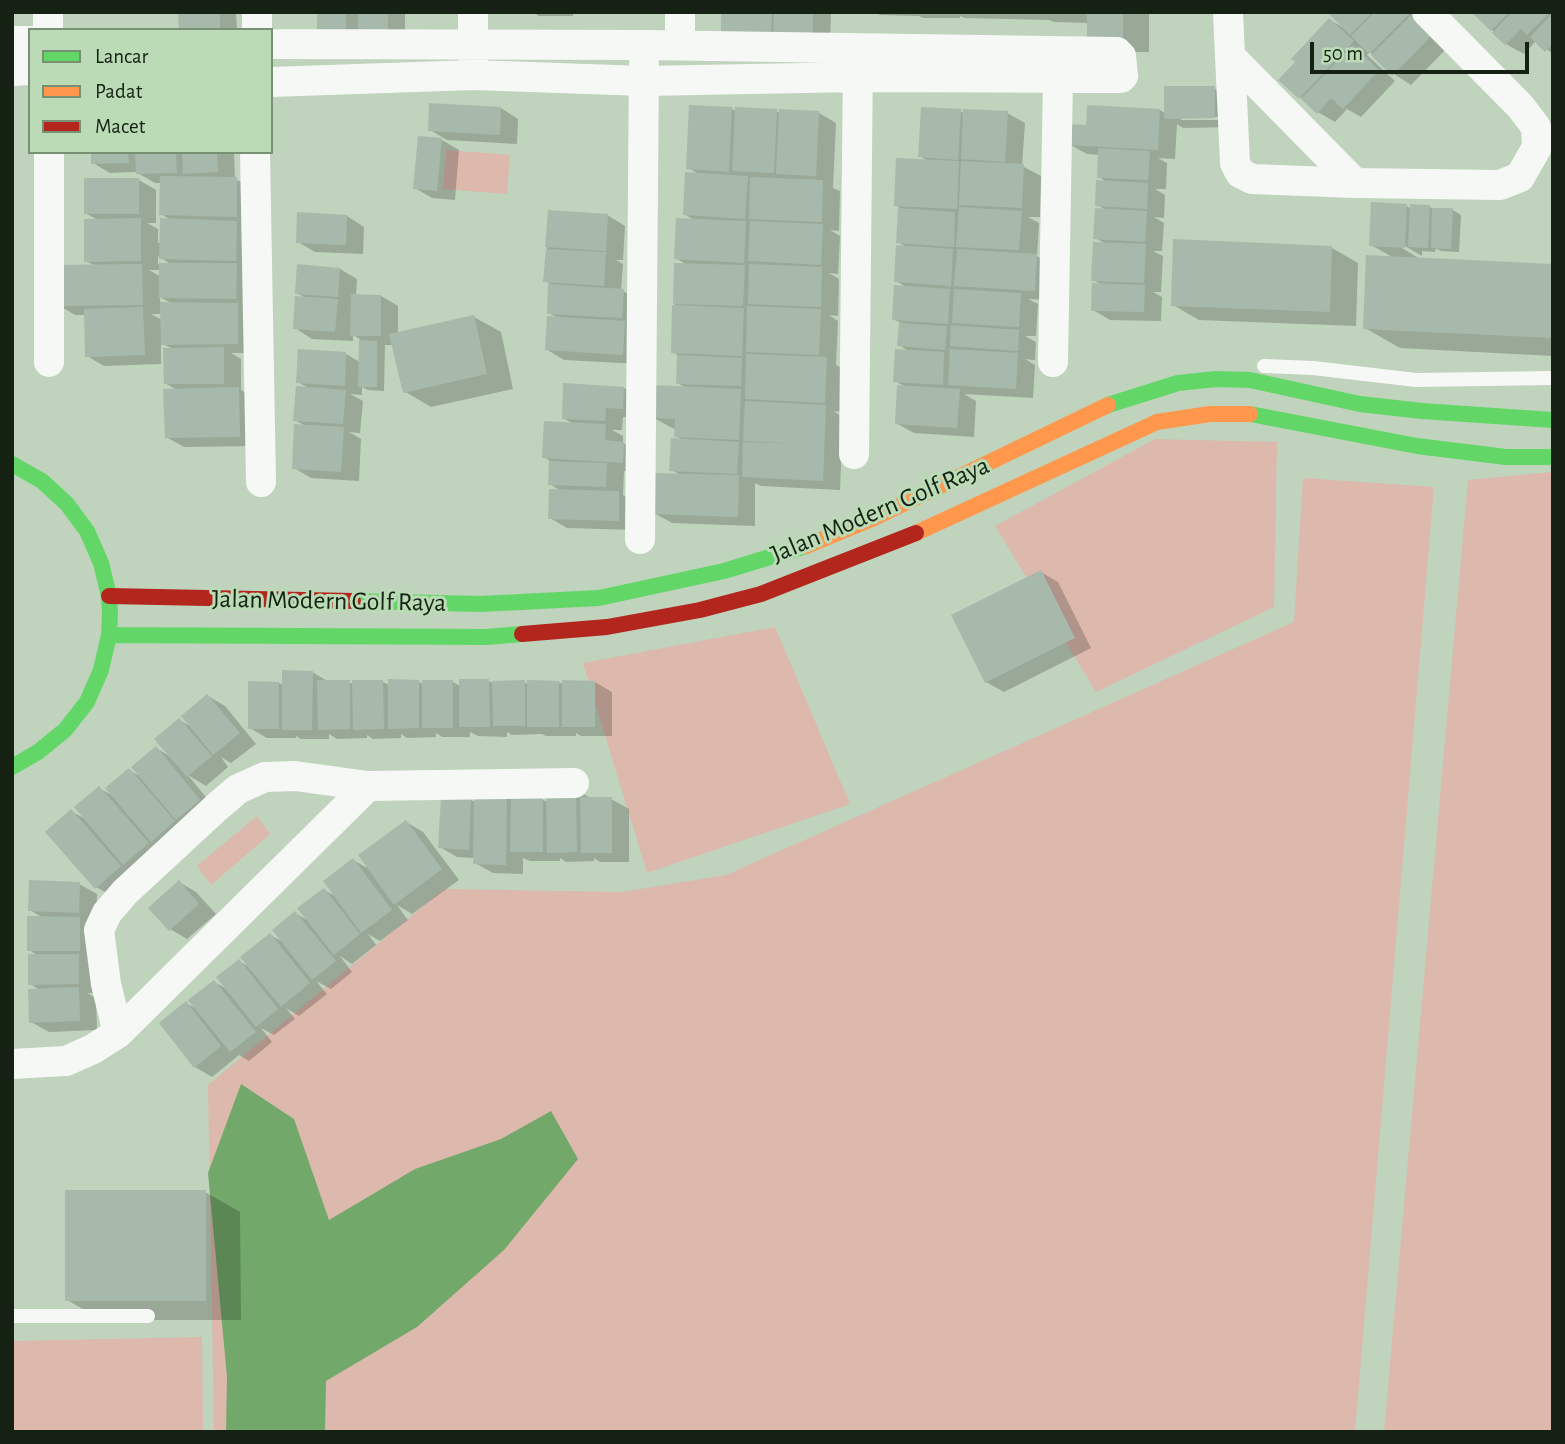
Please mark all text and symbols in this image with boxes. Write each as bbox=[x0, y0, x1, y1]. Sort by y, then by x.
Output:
legend bbox=[28, 28, 273, 154]
scale bar bbox=[1313, 28, 1532, 72]
text: 50 m bbox=[1323, 43, 1363, 64]
text: Lancar bbox=[95, 46, 148, 67]
text: Padat bbox=[95, 81, 142, 102]
text: Macet bbox=[95, 116, 146, 137]
street label: Jalan Modern Golf Raya bbox=[766, 450, 994, 570]
street label: Jalan Modern Golf Raya bbox=[212, 583, 446, 619]

